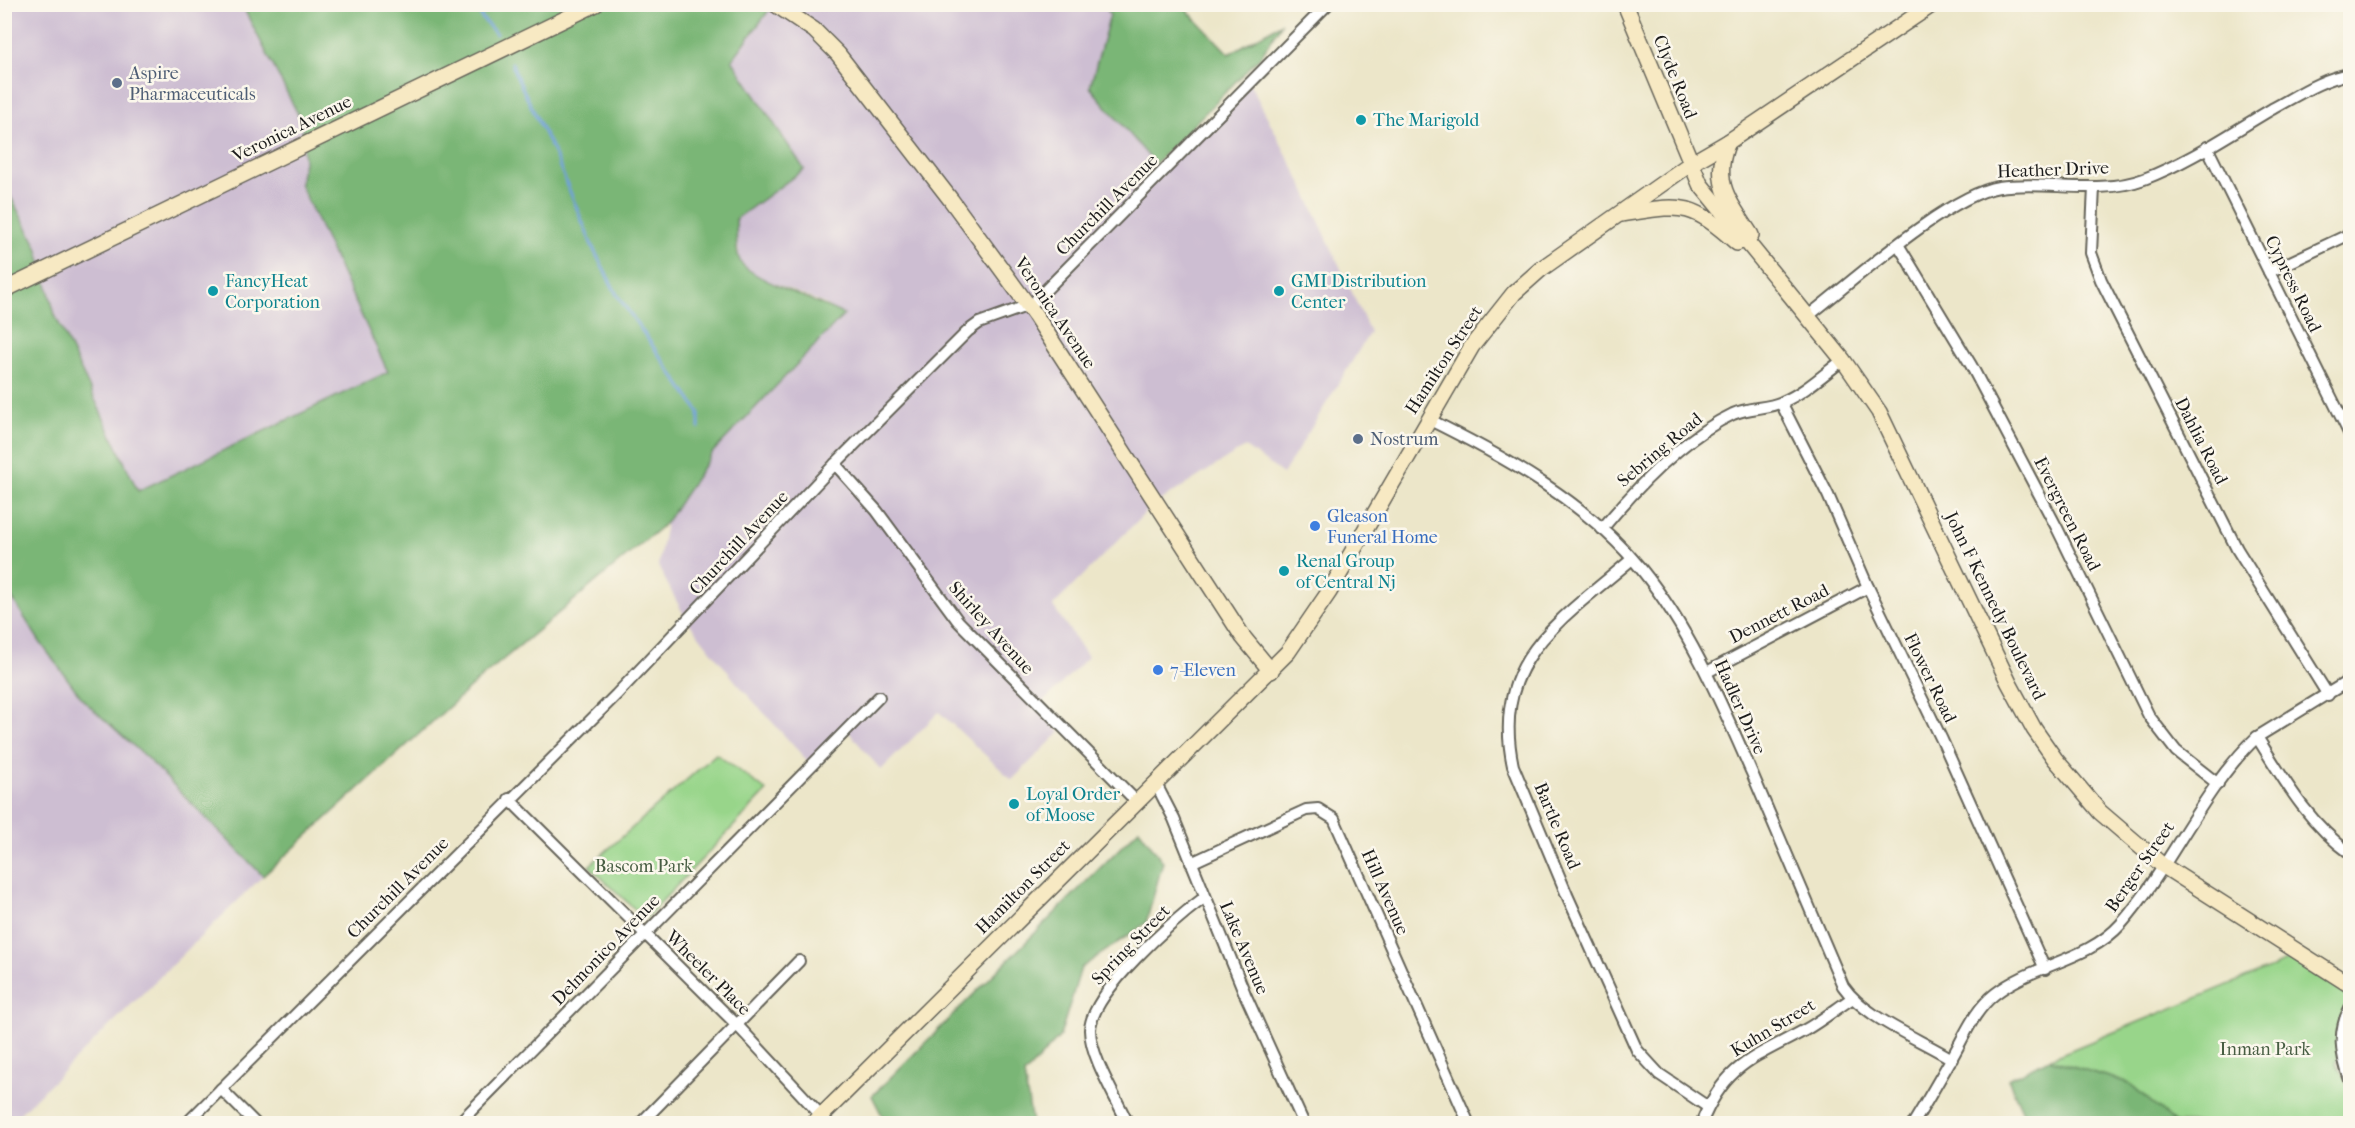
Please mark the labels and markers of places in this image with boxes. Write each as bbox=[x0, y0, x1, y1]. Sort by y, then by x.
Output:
place label: Aspire Pharmaceuticals bbox=[128, 63, 256, 105]
marker: Aspire Pharmaceuticals bbox=[110, 76, 124, 90]
place label: The Marigold bbox=[1373, 110, 1479, 131]
marker: The Marigold bbox=[1354, 113, 1368, 127]
place label: FancyHeat Corporation bbox=[225, 271, 321, 313]
place label: GMI Distribution Center bbox=[1291, 271, 1427, 313]
marker: FancyHeat Corporation bbox=[206, 284, 220, 298]
marker: GMI Distribution Center bbox=[1272, 284, 1286, 298]
place label: Nostrum bbox=[1370, 429, 1438, 450]
marker: Nostrum bbox=[1351, 432, 1365, 446]
place label: Gleason Funeral Home bbox=[1327, 506, 1438, 548]
marker: Gleason Funeral Home bbox=[1308, 519, 1322, 533]
place label: Renal Group of Central Nj bbox=[1296, 551, 1396, 593]
marker: Renal Group of Central Nj bbox=[1277, 564, 1291, 578]
place label: 7-Eleven bbox=[1170, 660, 1236, 681]
marker: 7-Eleven bbox=[1151, 663, 1165, 677]
place label: Loyal Order of Moose bbox=[1026, 784, 1120, 826]
marker: Loyal Order of Moose bbox=[1007, 797, 1021, 811]

